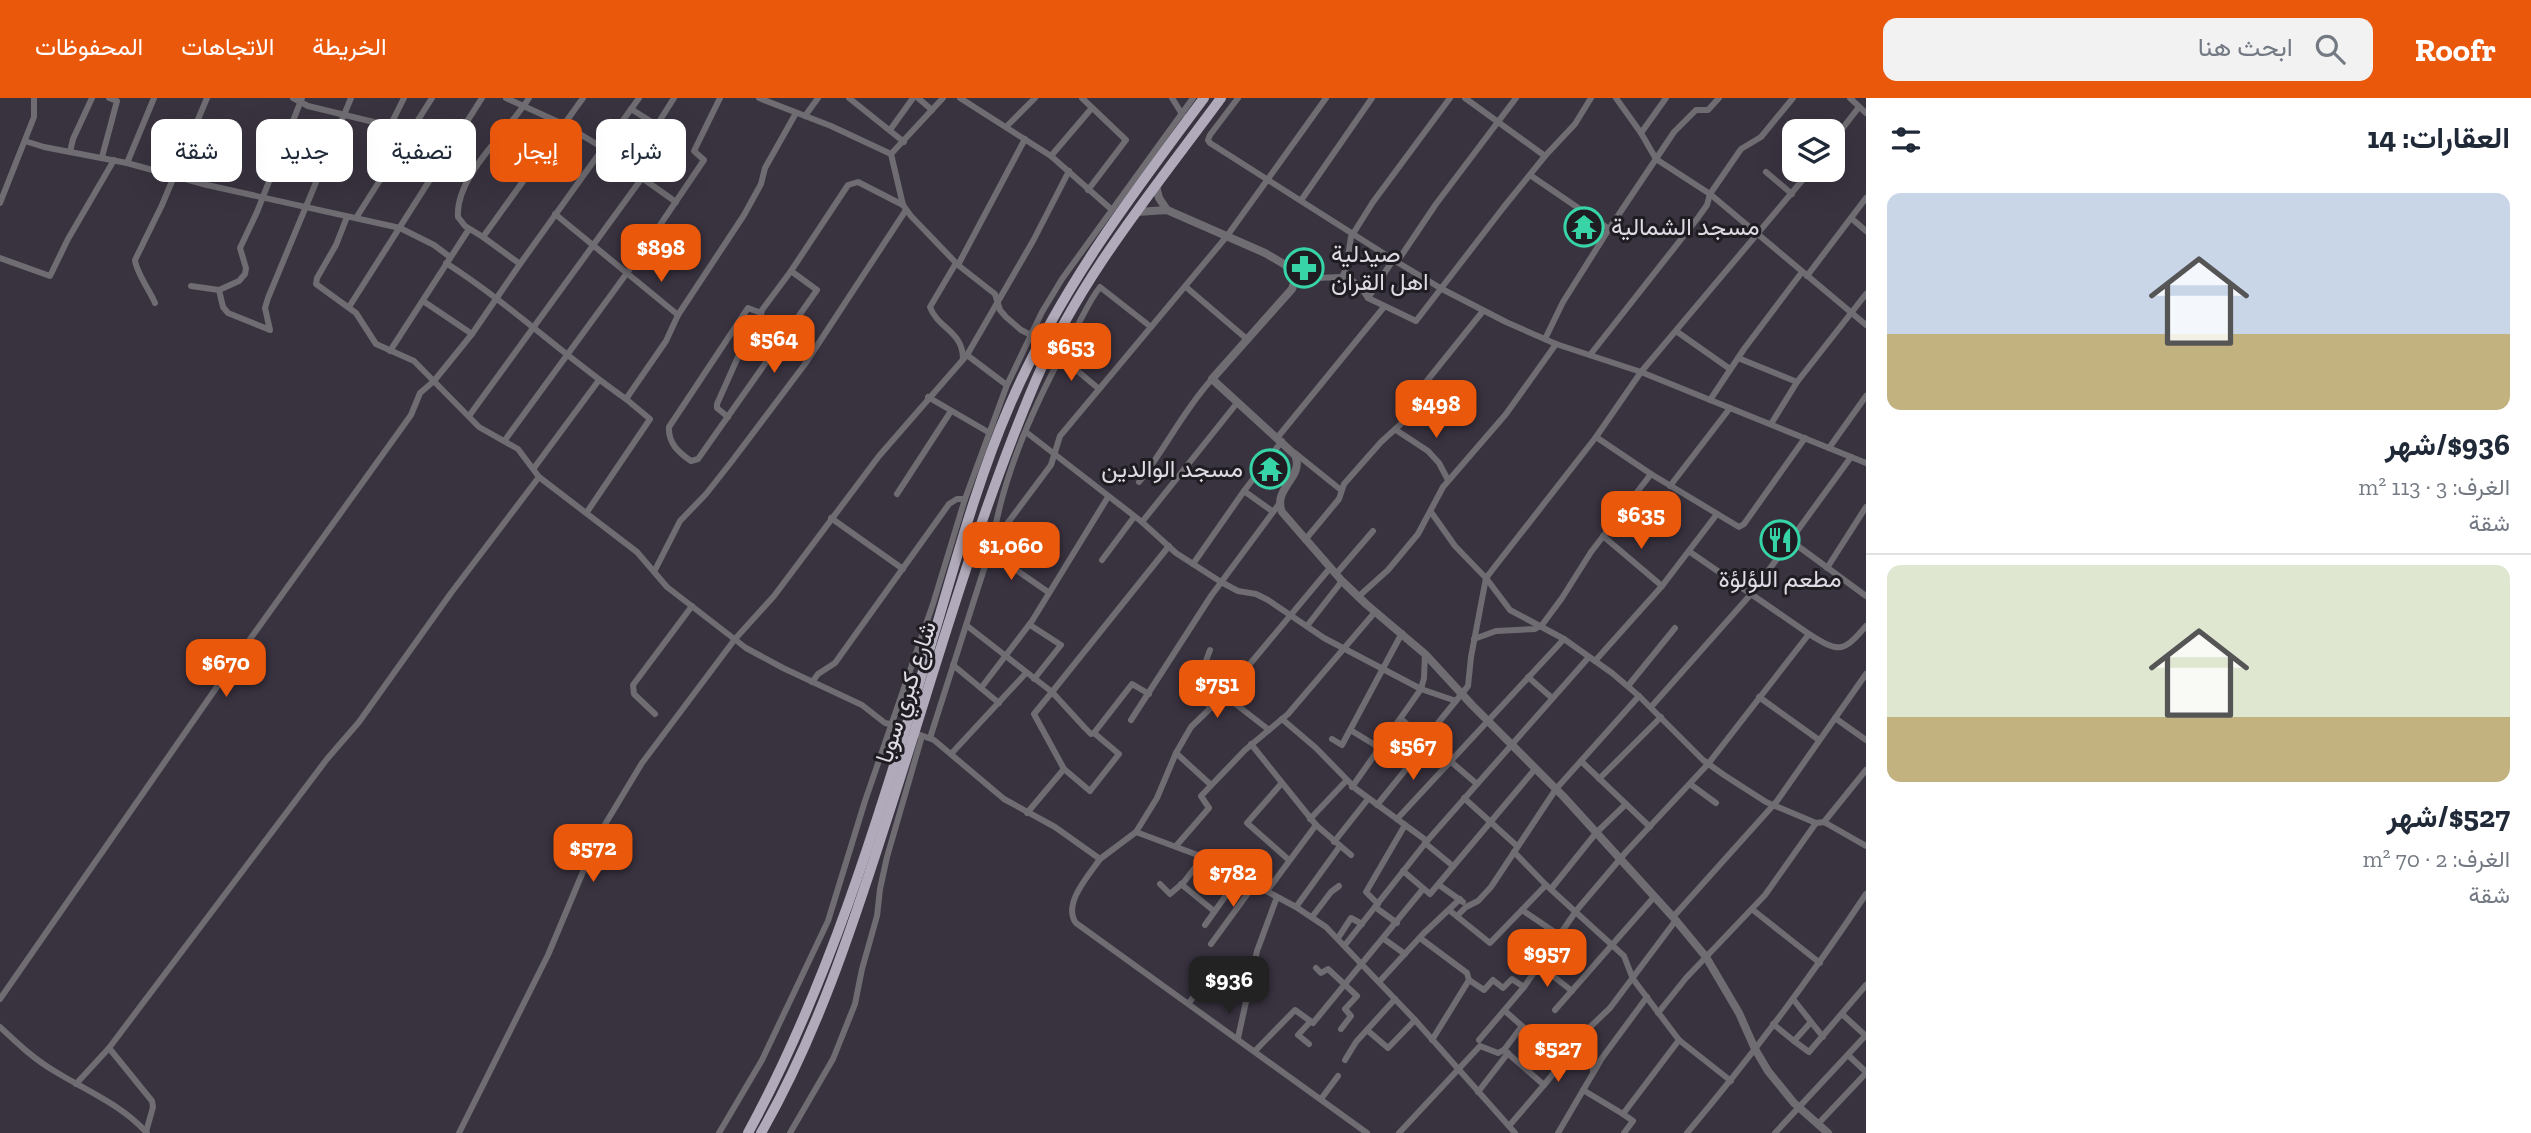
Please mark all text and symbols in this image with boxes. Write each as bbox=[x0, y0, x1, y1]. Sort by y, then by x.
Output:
search box bbox=[1883, 18, 2373, 81]
icon: search bbox=[2311, 30, 2349, 68]
text: Roofr bbox=[2415, 30, 2496, 69]
text: ابحث هنا bbox=[2198, 31, 2293, 63]
text: المحفوظات bbox=[35, 32, 143, 61]
text: الاتجاهات bbox=[181, 32, 274, 61]
text: الخريطة bbox=[312, 32, 387, 61]
chip: شقة bbox=[151, 119, 242, 182]
chip: جديد bbox=[256, 119, 353, 182]
chip: تصفية bbox=[367, 119, 476, 182]
chip: إيجار bbox=[490, 119, 582, 182]
chip: شراء bbox=[596, 119, 686, 182]
map controls bbox=[1782, 119, 1845, 182]
button: layers bbox=[1782, 119, 1845, 182]
text: العقارات: 14 bbox=[2367, 120, 2510, 156]
icon: filters bbox=[1887, 121, 1925, 159]
temple icon: مسجد الشمالية bbox=[1563, 206, 1605, 248]
place label: مسجد الشمالية bbox=[1611, 212, 1759, 241]
pin: $898 bbox=[620, 225, 702, 284]
text: $898 bbox=[637, 233, 685, 261]
icon: home bbox=[2136, 238, 2262, 364]
place label: صيدلية اهل القران bbox=[1331, 239, 1429, 297]
pharmacy icon: صيدلية اهل القران bbox=[1283, 247, 1325, 289]
pin: $564 bbox=[733, 316, 815, 375]
text: $564 bbox=[750, 324, 798, 352]
pin: $653 bbox=[1030, 324, 1112, 383]
text: $653 bbox=[1047, 332, 1095, 360]
pin: $498 bbox=[1395, 380, 1477, 440]
text: $498 bbox=[1411, 389, 1461, 417]
text: $936/شهر bbox=[2385, 427, 2510, 463]
temple icon: مسجد الوالدين bbox=[1249, 448, 1291, 490]
place label: مسجد الوالدين bbox=[1101, 454, 1243, 484]
text: الغرف: 3 · 113 m² bbox=[2358, 473, 2510, 501]
pin: $635 bbox=[1600, 491, 1682, 551]
text: $635 bbox=[1617, 500, 1665, 528]
text: شقة bbox=[2468, 509, 2510, 537]
restaurant icon: مطعم اللؤلؤة bbox=[1759, 519, 1801, 561]
pin: $1,060 bbox=[954, 522, 1068, 582]
text: $1,060 bbox=[979, 531, 1043, 559]
place label: مطعم اللؤلؤة bbox=[1719, 564, 1841, 595]
icon: home bbox=[2136, 610, 2262, 736]
street label: شارع كبري سوبا bbox=[869, 617, 947, 768]
pin: $670 bbox=[185, 640, 267, 699]
text: $670 bbox=[202, 648, 250, 676]
pin: $751 bbox=[1176, 660, 1258, 720]
text: $751 bbox=[1195, 669, 1239, 697]
pin: $567 bbox=[1372, 722, 1454, 782]
text: $567 bbox=[1389, 731, 1437, 759]
text: $527/شهر bbox=[2387, 799, 2510, 835]
pin: $572 bbox=[552, 824, 634, 884]
text: $572 bbox=[569, 833, 617, 861]
text: الغرف: 2 · 70 m² bbox=[2363, 845, 2510, 873]
pin: $782 bbox=[1192, 850, 1274, 909]
text: $782 bbox=[1209, 858, 1257, 886]
text: شقة bbox=[2468, 881, 2510, 909]
pin: $957 bbox=[1506, 930, 1588, 989]
text: $957 bbox=[1524, 938, 1571, 966]
pin: $936 bbox=[1188, 956, 1270, 1016]
text: $936 bbox=[1205, 965, 1253, 993]
pin: $527 bbox=[1517, 1024, 1599, 1084]
text: $527 bbox=[1534, 1033, 1582, 1061]

